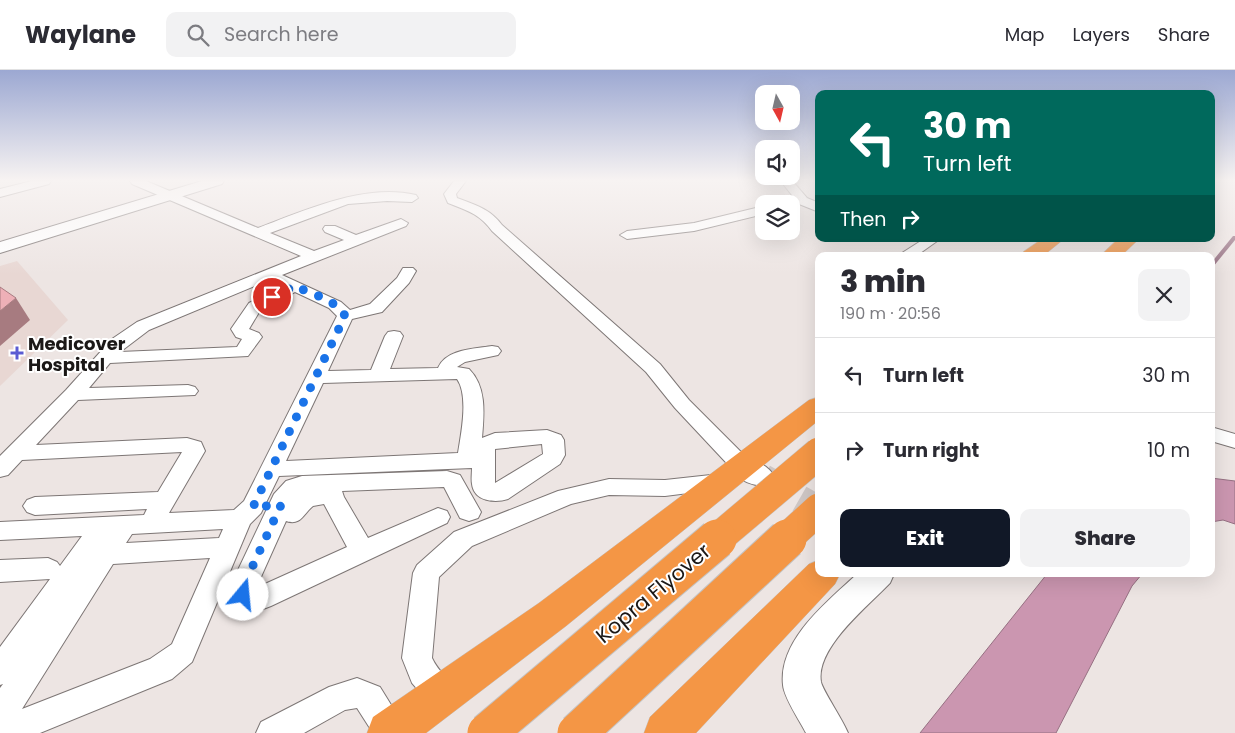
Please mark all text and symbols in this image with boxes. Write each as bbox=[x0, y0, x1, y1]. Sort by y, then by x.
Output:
search box bbox=[166, 12, 516, 57]
text: Waylane bbox=[25, 18, 136, 51]
icon: search bbox=[184, 21, 212, 49]
text: Search here bbox=[224, 21, 339, 48]
text: Map bbox=[1005, 22, 1045, 47]
text: Layers bbox=[1073, 22, 1130, 47]
text: Share bbox=[1158, 22, 1210, 47]
north arrow bbox=[755, 85, 800, 130]
map controls bbox=[755, 85, 800, 240]
text: 30 m bbox=[923, 101, 1011, 150]
icon: left bbox=[840, 110, 905, 175]
button: sound bbox=[755, 140, 800, 185]
text: Turn left bbox=[923, 148, 1011, 179]
button: layers bbox=[755, 195, 800, 240]
icon: right bbox=[896, 205, 924, 233]
text: Then bbox=[840, 206, 886, 233]
text: 3 min bbox=[840, 260, 926, 303]
button: close bbox=[1138, 269, 1190, 321]
pin bbox=[251, 276, 293, 318]
icon: arrive bbox=[258, 283, 286, 311]
text: 190 m · 20:56 bbox=[840, 302, 941, 325]
place label: Medicover Hospital bbox=[28, 331, 126, 377]
marker: Medicover Hospital bbox=[10, 346, 24, 360]
icon: left bbox=[840, 361, 868, 389]
text: Turn left bbox=[883, 362, 964, 389]
text: 30 m bbox=[1142, 362, 1190, 389]
icon: right bbox=[840, 436, 868, 464]
text: Turn right bbox=[883, 437, 979, 464]
text: 10 m bbox=[1147, 437, 1190, 464]
button: Exit bbox=[840, 509, 1010, 567]
button: Share bbox=[1020, 509, 1190, 567]
street label: Kopra Flyover bbox=[589, 536, 717, 650]
position arrow bbox=[216, 568, 268, 620]

